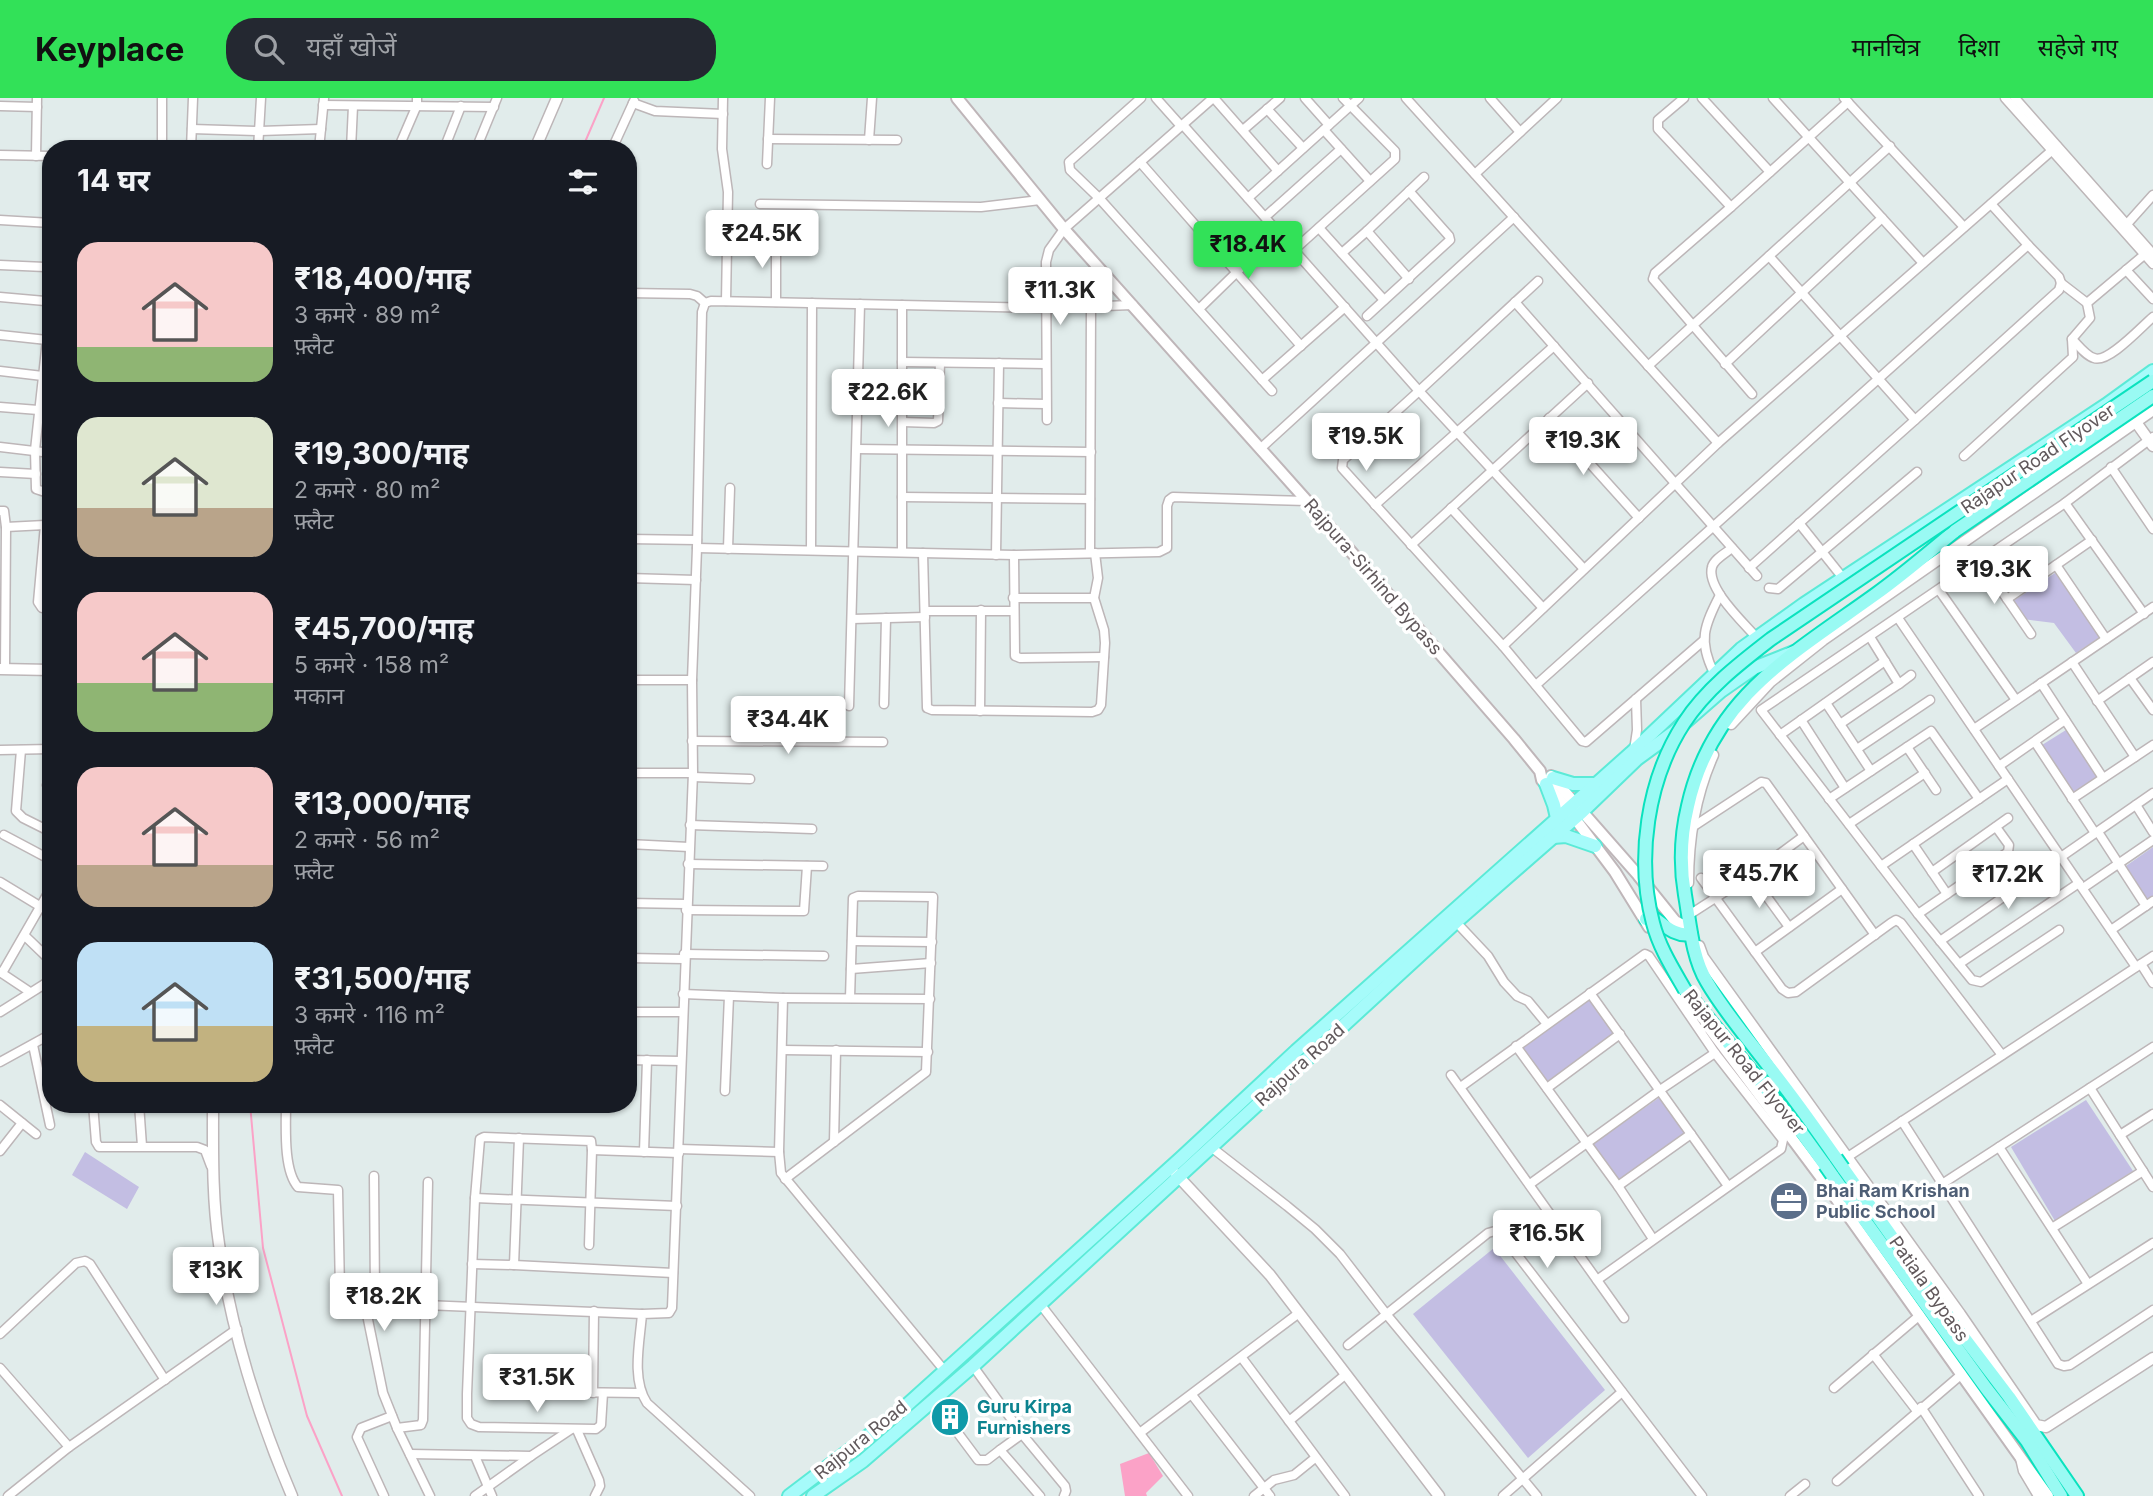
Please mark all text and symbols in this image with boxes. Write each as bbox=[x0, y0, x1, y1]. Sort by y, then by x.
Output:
search box bbox=[226, 18, 716, 81]
text: Keyplace bbox=[35, 29, 184, 69]
icon: search bbox=[250, 30, 288, 68]
text: यहाँ खोजें bbox=[306, 31, 397, 62]
text: मानचित्र bbox=[1852, 33, 1920, 62]
text: दिशा bbox=[1958, 33, 2000, 62]
text: सहेजे गए bbox=[2038, 33, 2118, 62]
text: 14 घर bbox=[77, 162, 150, 198]
icon: filters bbox=[564, 163, 602, 201]
pin: ₹24.5K bbox=[705, 211, 819, 270]
text: ₹24.5K bbox=[722, 219, 802, 247]
pin: ₹18.4K bbox=[1191, 222, 1305, 281]
text: ₹18.4K bbox=[1209, 230, 1287, 258]
text: ₹18,400/माह bbox=[294, 260, 471, 296]
pin: ₹11.3K bbox=[1003, 268, 1117, 327]
icon: home bbox=[133, 270, 217, 354]
text: ₹11.3K bbox=[1024, 276, 1096, 304]
text: 3 कमरे · 89 m² bbox=[294, 301, 440, 329]
text: फ़्लैट bbox=[294, 332, 334, 360]
pin: ₹22.6K bbox=[831, 370, 945, 429]
text: ₹22.6K bbox=[848, 378, 928, 406]
street label: Rajapur Road Flyover bbox=[1957, 399, 2119, 518]
pin: ₹19.5K bbox=[1309, 414, 1423, 473]
pin: ₹19.3K bbox=[1526, 418, 1640, 477]
text: ₹19.5K bbox=[1328, 422, 1404, 450]
text: ₹19.3K bbox=[1545, 426, 1621, 454]
text: ₹19,300/माह bbox=[294, 435, 469, 471]
icon: home bbox=[133, 445, 217, 529]
text: 2 कमरे · 80 m² bbox=[294, 476, 440, 504]
street label: Rajpura-Sirhind Bypass bbox=[1300, 494, 1447, 659]
text: फ़्लैट bbox=[294, 507, 334, 535]
pin: ₹19.3K bbox=[1937, 546, 2051, 606]
text: ₹19.3K bbox=[1956, 555, 2032, 583]
text: ₹45,700/माह bbox=[294, 610, 474, 646]
icon: home bbox=[133, 620, 217, 704]
text: 5 कमरे · 158 m² bbox=[294, 651, 449, 679]
text: मकान bbox=[294, 682, 344, 710]
pin: ₹34.4K bbox=[731, 696, 845, 756]
text: ₹34.4K bbox=[747, 705, 829, 733]
text: ₹13,000/माह bbox=[294, 785, 470, 821]
icon: home bbox=[133, 795, 217, 879]
text: 2 कमरे · 56 m² bbox=[294, 826, 440, 854]
pin: ₹45.7K bbox=[1702, 850, 1816, 910]
pin: ₹17.2K bbox=[1951, 852, 2065, 911]
text: फ़्लैट bbox=[294, 857, 334, 885]
text: ₹45.7K bbox=[1719, 859, 1799, 887]
text: ₹17.2K bbox=[1972, 860, 2044, 888]
text: ₹31,500/माह bbox=[294, 960, 470, 996]
icon: home bbox=[133, 970, 217, 1054]
street label: Rajapur Road Flyover bbox=[1679, 985, 1809, 1139]
text: 3 कमरे · 116 m² bbox=[294, 1001, 445, 1029]
street label: Rajpura Road bbox=[1251, 1019, 1349, 1110]
text: फ़्लैट bbox=[294, 1032, 334, 1060]
office icon: Bhai Ram Krishan Public School bbox=[1768, 1180, 1810, 1222]
place label: Bhai Ram Krishan Public School bbox=[1816, 1180, 1970, 1222]
pin: ₹16.5K bbox=[1490, 1210, 1604, 1270]
text: ₹16.5K bbox=[1509, 1219, 1585, 1247]
street label: Patiala Bypass bbox=[1885, 1232, 1973, 1345]
pin: ₹13K bbox=[175, 1248, 257, 1307]
text: ₹13K bbox=[189, 1256, 243, 1284]
pin: ₹18.2K bbox=[327, 1274, 441, 1333]
text: ₹18.2K bbox=[346, 1282, 422, 1310]
pin: ₹31.5K bbox=[480, 1354, 594, 1414]
text: ₹31.5K bbox=[499, 1363, 575, 1391]
street label: Rajpura Road bbox=[810, 1396, 911, 1483]
building icon: Guru Kirpa Furnishers bbox=[929, 1396, 971, 1438]
place label: Guru Kirpa Furnishers bbox=[977, 1396, 1072, 1438]

